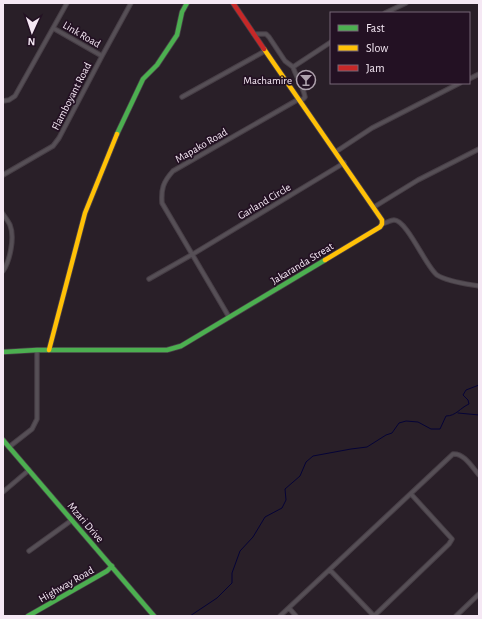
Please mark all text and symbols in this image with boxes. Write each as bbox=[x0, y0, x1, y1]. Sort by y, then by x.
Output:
north arrow bbox=[12, 12, 52, 52]
legend bbox=[330, 12, 470, 84]
street label: Link Road bbox=[61, 19, 103, 50]
text: Fast bbox=[366, 22, 385, 34]
text: N bbox=[27, 36, 36, 47]
text: Slow bbox=[366, 42, 388, 54]
street label: Flamboyant Road bbox=[50, 60, 93, 132]
text: Jam bbox=[366, 62, 385, 74]
bar icon: Machamire bbox=[295, 69, 317, 91]
place label: Machamire bbox=[243, 75, 292, 86]
street label: Mapako Road bbox=[173, 126, 229, 165]
street label: Garland Circle bbox=[236, 181, 293, 222]
street label: Jakaranda Streat bbox=[269, 240, 336, 286]
street label: Mzari Drive bbox=[65, 500, 106, 544]
street label: Highway Road bbox=[37, 564, 96, 605]

